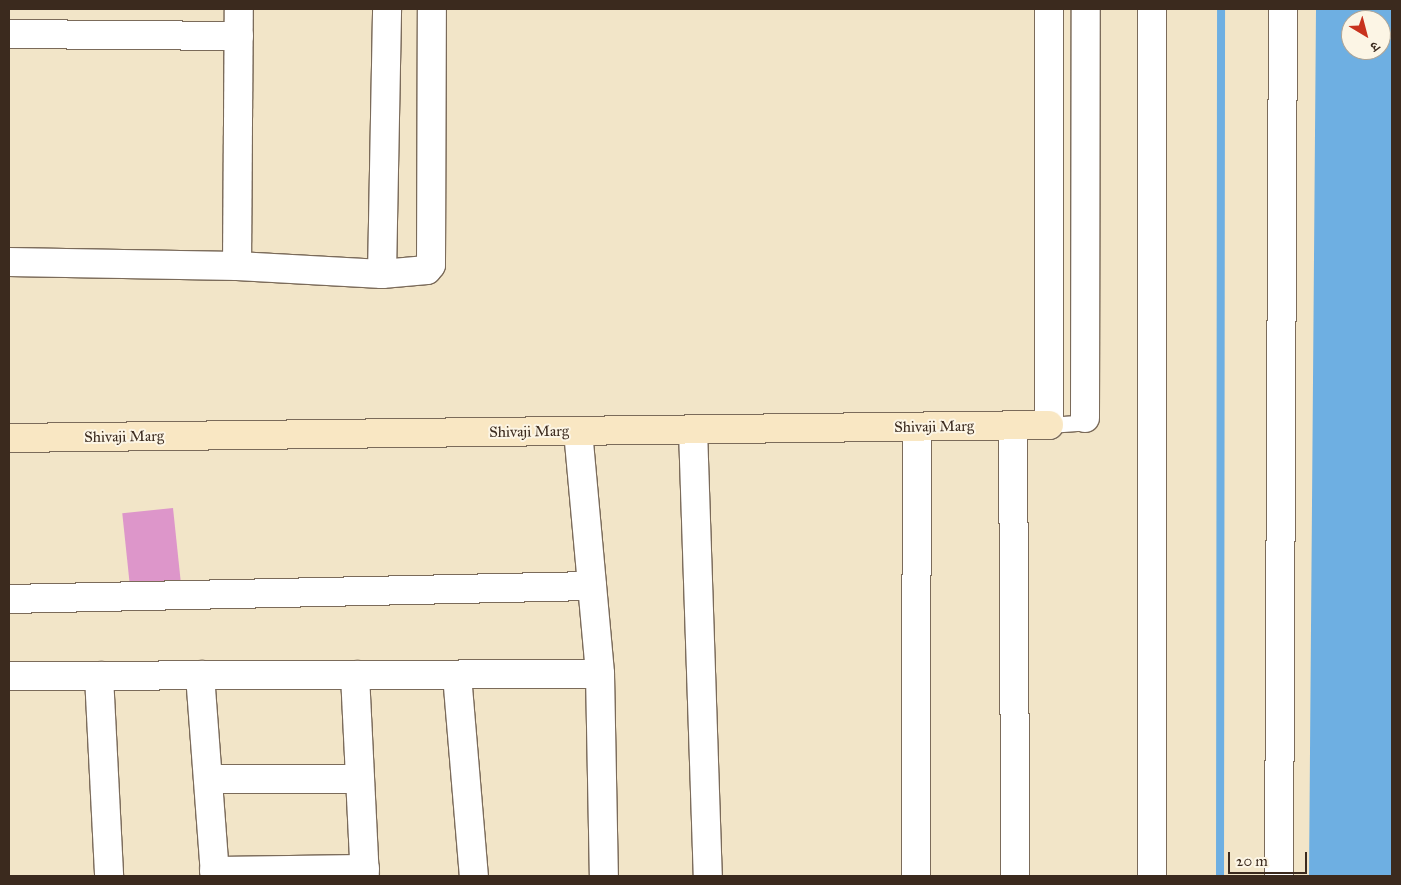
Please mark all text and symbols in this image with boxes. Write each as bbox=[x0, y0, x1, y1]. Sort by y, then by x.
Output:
north arrow bbox=[1341, 10, 1391, 60]
text: उ bbox=[1367, 38, 1383, 56]
street label: Shivaji Marg bbox=[894, 417, 974, 437]
street label: Shivaji Marg bbox=[489, 422, 569, 442]
street label: Shivaji Marg bbox=[84, 427, 164, 447]
scale bar bbox=[1231, 842, 1310, 874]
text: 20 m bbox=[1236, 852, 1268, 870]

